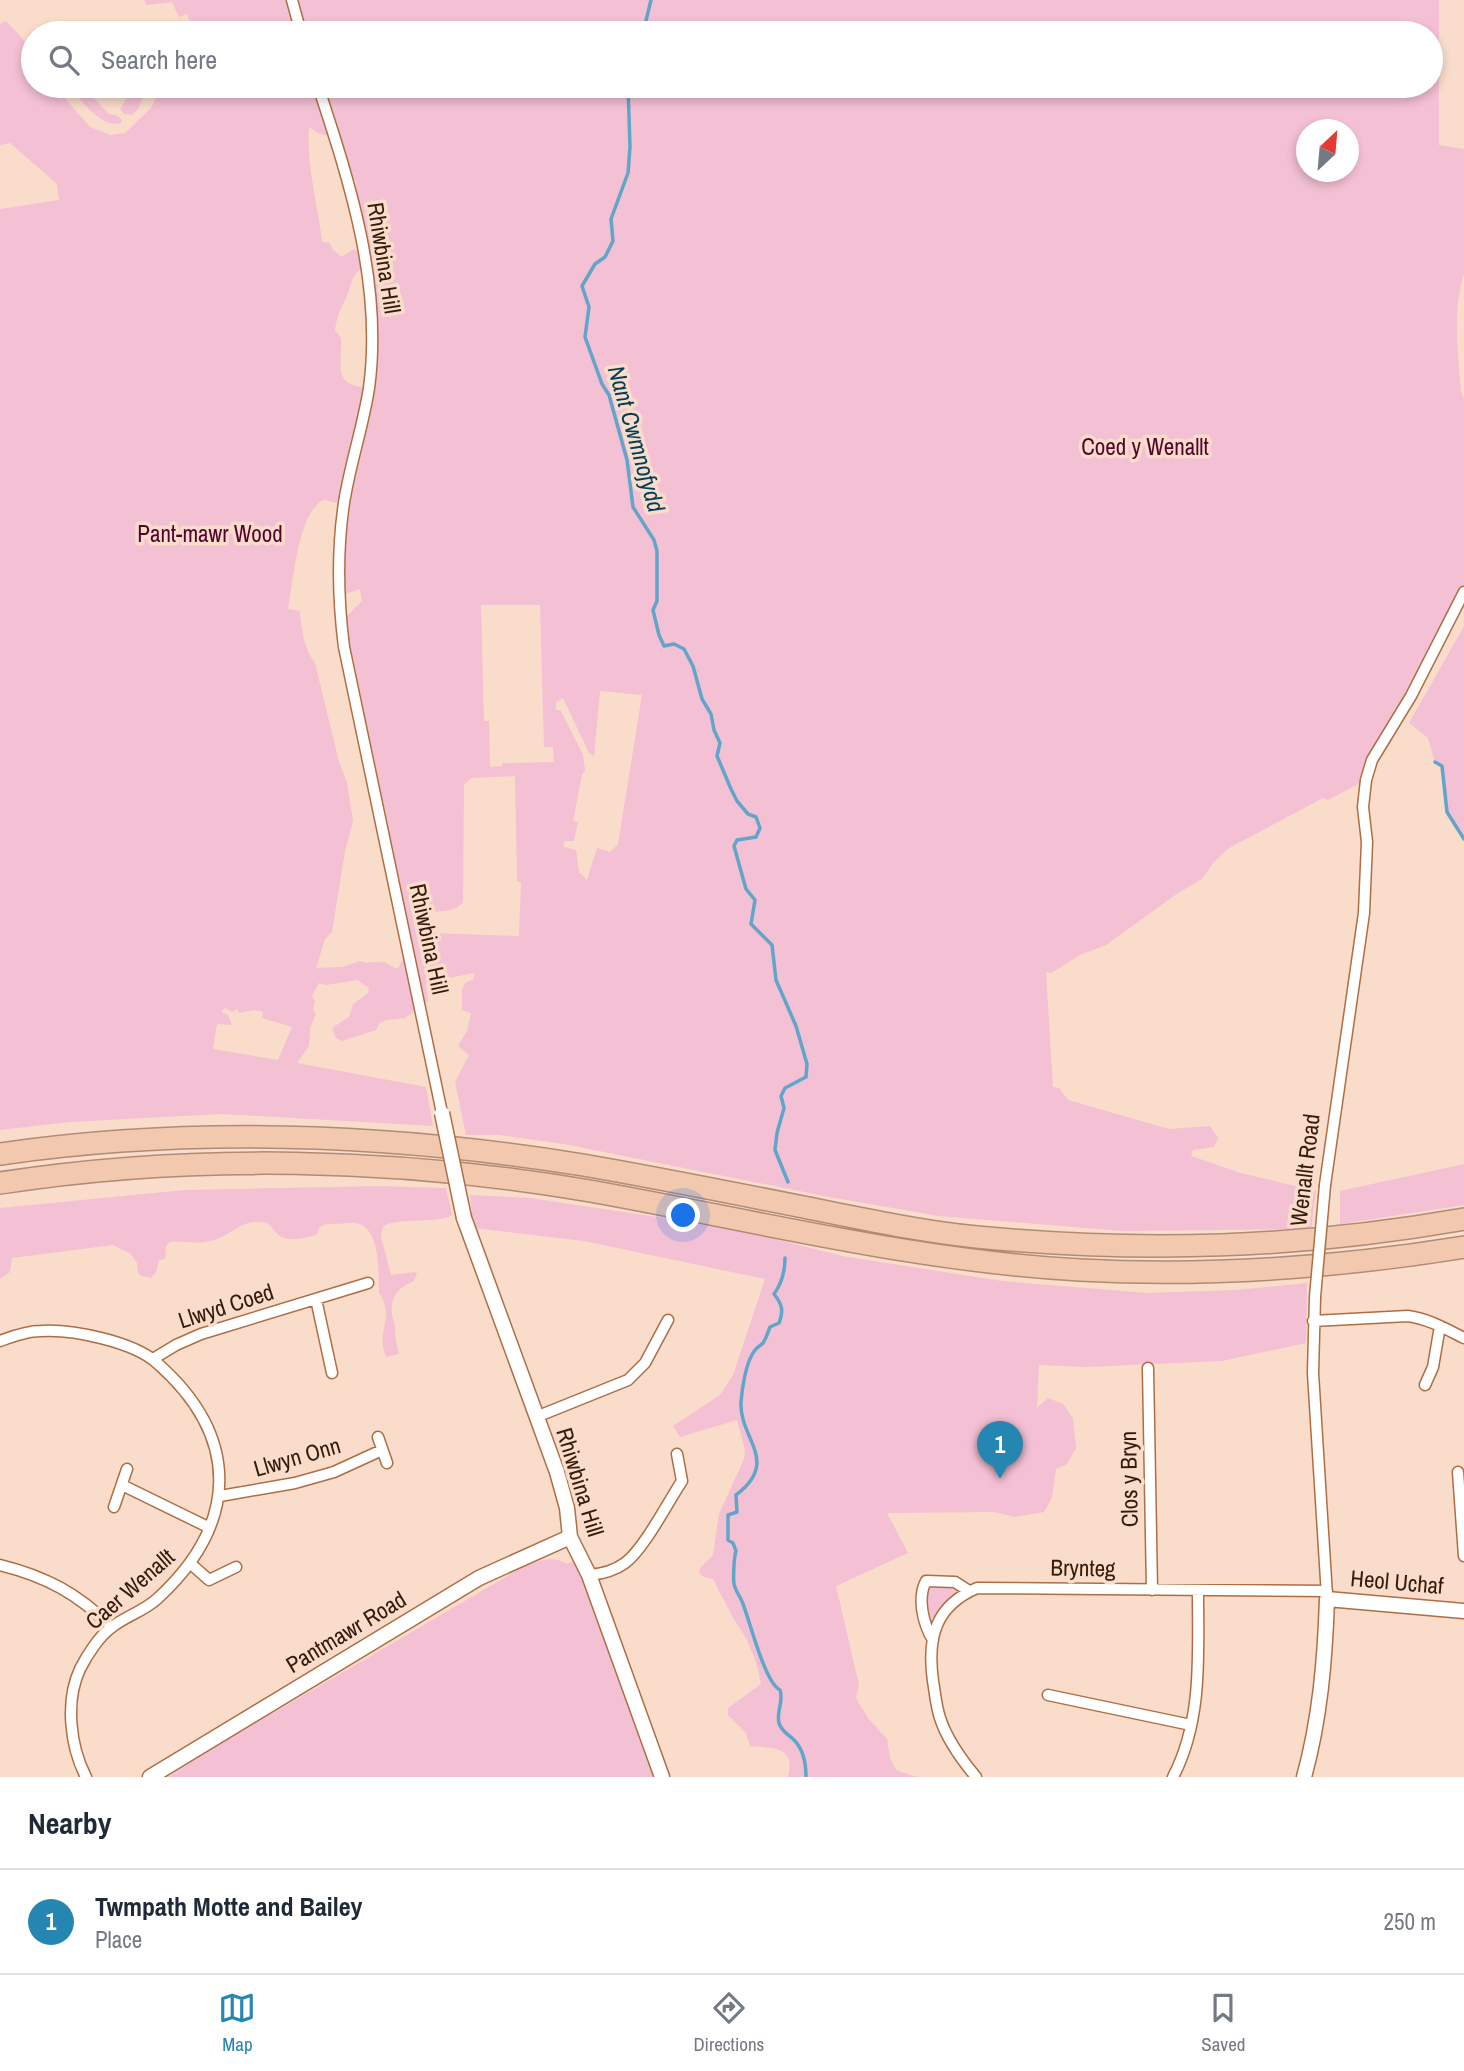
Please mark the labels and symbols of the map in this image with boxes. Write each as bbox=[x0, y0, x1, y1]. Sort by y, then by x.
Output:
north arrow bbox=[1296, 119, 1359, 182]
street label: Rhiwbina Hill bbox=[360, 200, 409, 316]
water label: Nant Cwmnofydd bbox=[601, 362, 673, 517]
park label: Coed y Wenallt bbox=[1081, 431, 1209, 462]
park label: Pant-mawr Wood bbox=[137, 518, 283, 549]
street label: Rhiwbina Hill bbox=[403, 881, 456, 997]
street label: Wenallt Road bbox=[1282, 1112, 1327, 1228]
your location bbox=[666, 1198, 700, 1232]
street label: Llwyd Coed bbox=[174, 1276, 277, 1335]
pin: 1 bbox=[977, 1421, 1023, 1479]
street label: Rhiwbina Hill bbox=[549, 1424, 612, 1540]
street label: Llwyn Onn bbox=[250, 1429, 344, 1484]
street label: Clos y Bryn bbox=[1112, 1431, 1145, 1527]
street label: Caer Wenallt bbox=[78, 1541, 181, 1636]
street label: Brynteg bbox=[1050, 1551, 1116, 1584]
street label: Heol Uchaf bbox=[1349, 1562, 1446, 1601]
street label: Pantmawr Road bbox=[280, 1583, 412, 1680]

